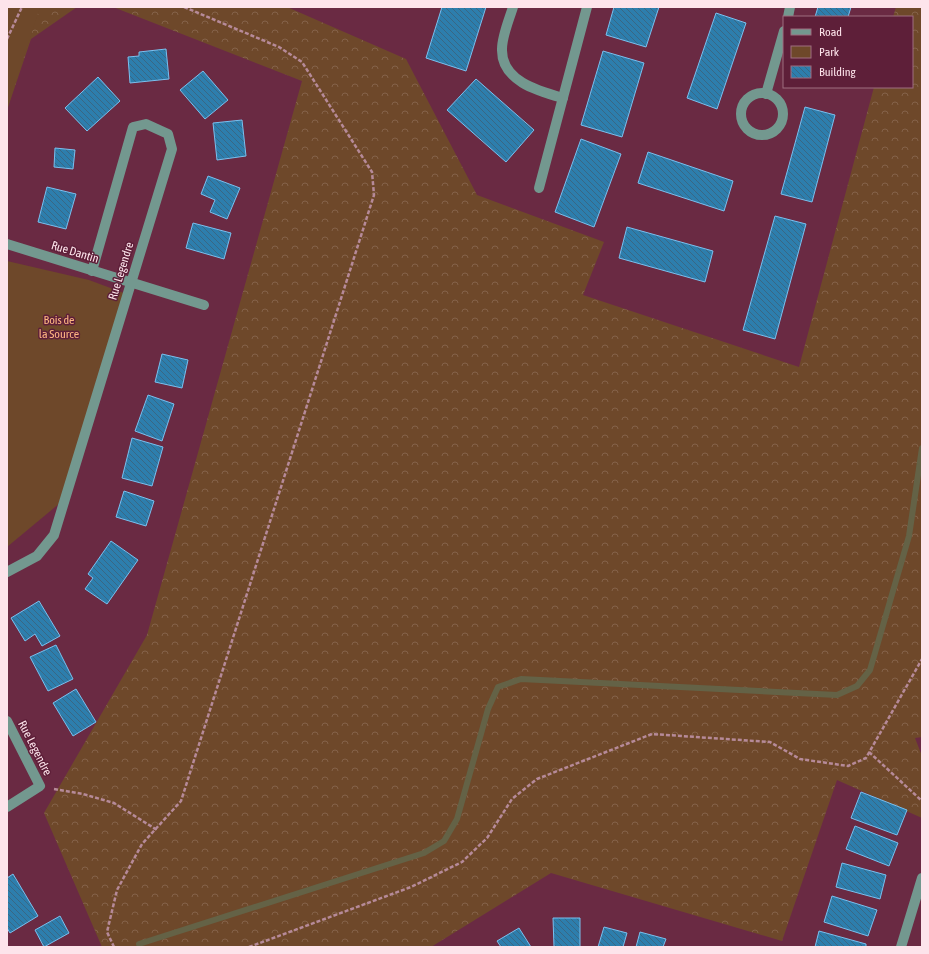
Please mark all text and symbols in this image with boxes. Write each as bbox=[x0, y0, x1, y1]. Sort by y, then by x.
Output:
legend bbox=[783, 16, 913, 88]
text: Road bbox=[819, 25, 842, 39]
text: Park bbox=[819, 45, 840, 59]
text: Building bbox=[819, 65, 857, 79]
street label: Rue Dantin bbox=[50, 238, 100, 266]
street label: Rue Legendre bbox=[106, 240, 136, 302]
park label: Bois de la Source bbox=[39, 313, 79, 341]
street label: Rue Legendre bbox=[15, 718, 55, 778]

